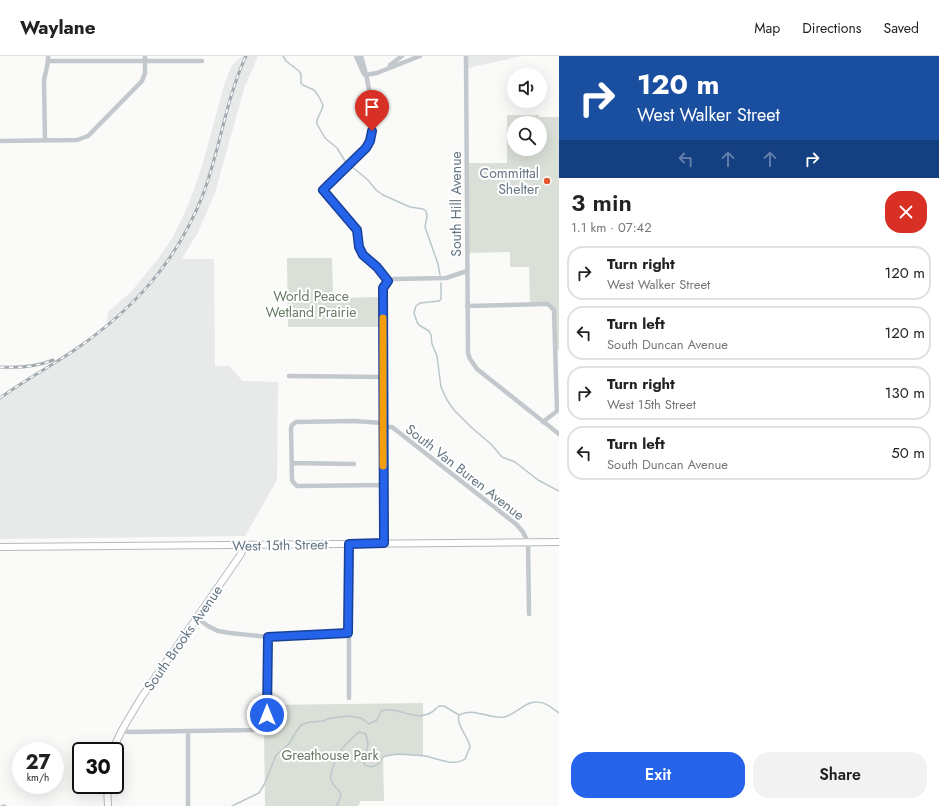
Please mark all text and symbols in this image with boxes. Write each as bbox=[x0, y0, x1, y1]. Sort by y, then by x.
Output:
text: Waylane bbox=[20, 14, 96, 41]
text: Map bbox=[754, 18, 780, 38]
text: Directions bbox=[802, 18, 862, 38]
text: Saved bbox=[884, 18, 919, 38]
text: 120 m bbox=[637, 64, 720, 105]
map controls bbox=[507, 68, 547, 156]
button: sound bbox=[507, 68, 547, 108]
icon: right bbox=[571, 72, 623, 124]
pin bbox=[355, 90, 389, 131]
icon: arrive bbox=[361, 96, 383, 118]
text: West Walker Street bbox=[637, 102, 780, 128]
button: search bbox=[507, 116, 547, 156]
icon: left bbox=[675, 148, 697, 170]
icon: ahead bbox=[717, 148, 739, 170]
icon: ahead bbox=[759, 148, 781, 170]
icon: right bbox=[801, 148, 823, 170]
street label: South Hill Avenue bbox=[446, 151, 466, 257]
place label: Committal Shelter bbox=[480, 163, 539, 199]
marker: Committal Shelter bbox=[542, 176, 552, 186]
text: 3 min bbox=[571, 185, 632, 220]
button: close bbox=[885, 191, 927, 233]
text: 1.1 km · 07:42 bbox=[571, 218, 652, 237]
text: Turn right bbox=[607, 253, 675, 275]
icon: right bbox=[573, 262, 595, 284]
text: 120 m bbox=[885, 262, 925, 284]
text: West Walker Street bbox=[607, 275, 710, 294]
park label: World Peace Wetland Prairie bbox=[265, 286, 357, 322]
text: Turn left bbox=[607, 313, 665, 335]
icon: left bbox=[573, 322, 595, 344]
text: 120 m bbox=[885, 322, 925, 344]
text: South Duncan Avenue bbox=[607, 335, 728, 354]
text: Turn right bbox=[607, 373, 675, 395]
icon: right bbox=[573, 382, 595, 404]
text: 130 m bbox=[885, 382, 925, 404]
text: West 15th Street bbox=[607, 395, 696, 414]
street label: South Van Buren Avenue bbox=[401, 419, 529, 525]
text: Turn left bbox=[607, 433, 665, 455]
icon: left bbox=[573, 442, 595, 464]
text: 50 m bbox=[891, 442, 925, 464]
text: South Duncan Avenue bbox=[607, 455, 728, 474]
street label: West 15th Street bbox=[232, 534, 329, 556]
street label: South Brooks Avenue bbox=[139, 581, 227, 695]
position arrow bbox=[246, 694, 288, 736]
speed limit sign: 30 bbox=[72, 742, 124, 794]
park label: Greathouse Park bbox=[281, 745, 379, 765]
text: 27 bbox=[25, 748, 51, 777]
button: Exit bbox=[571, 752, 745, 798]
button: Share bbox=[753, 752, 927, 798]
text: km/h bbox=[27, 770, 49, 785]

